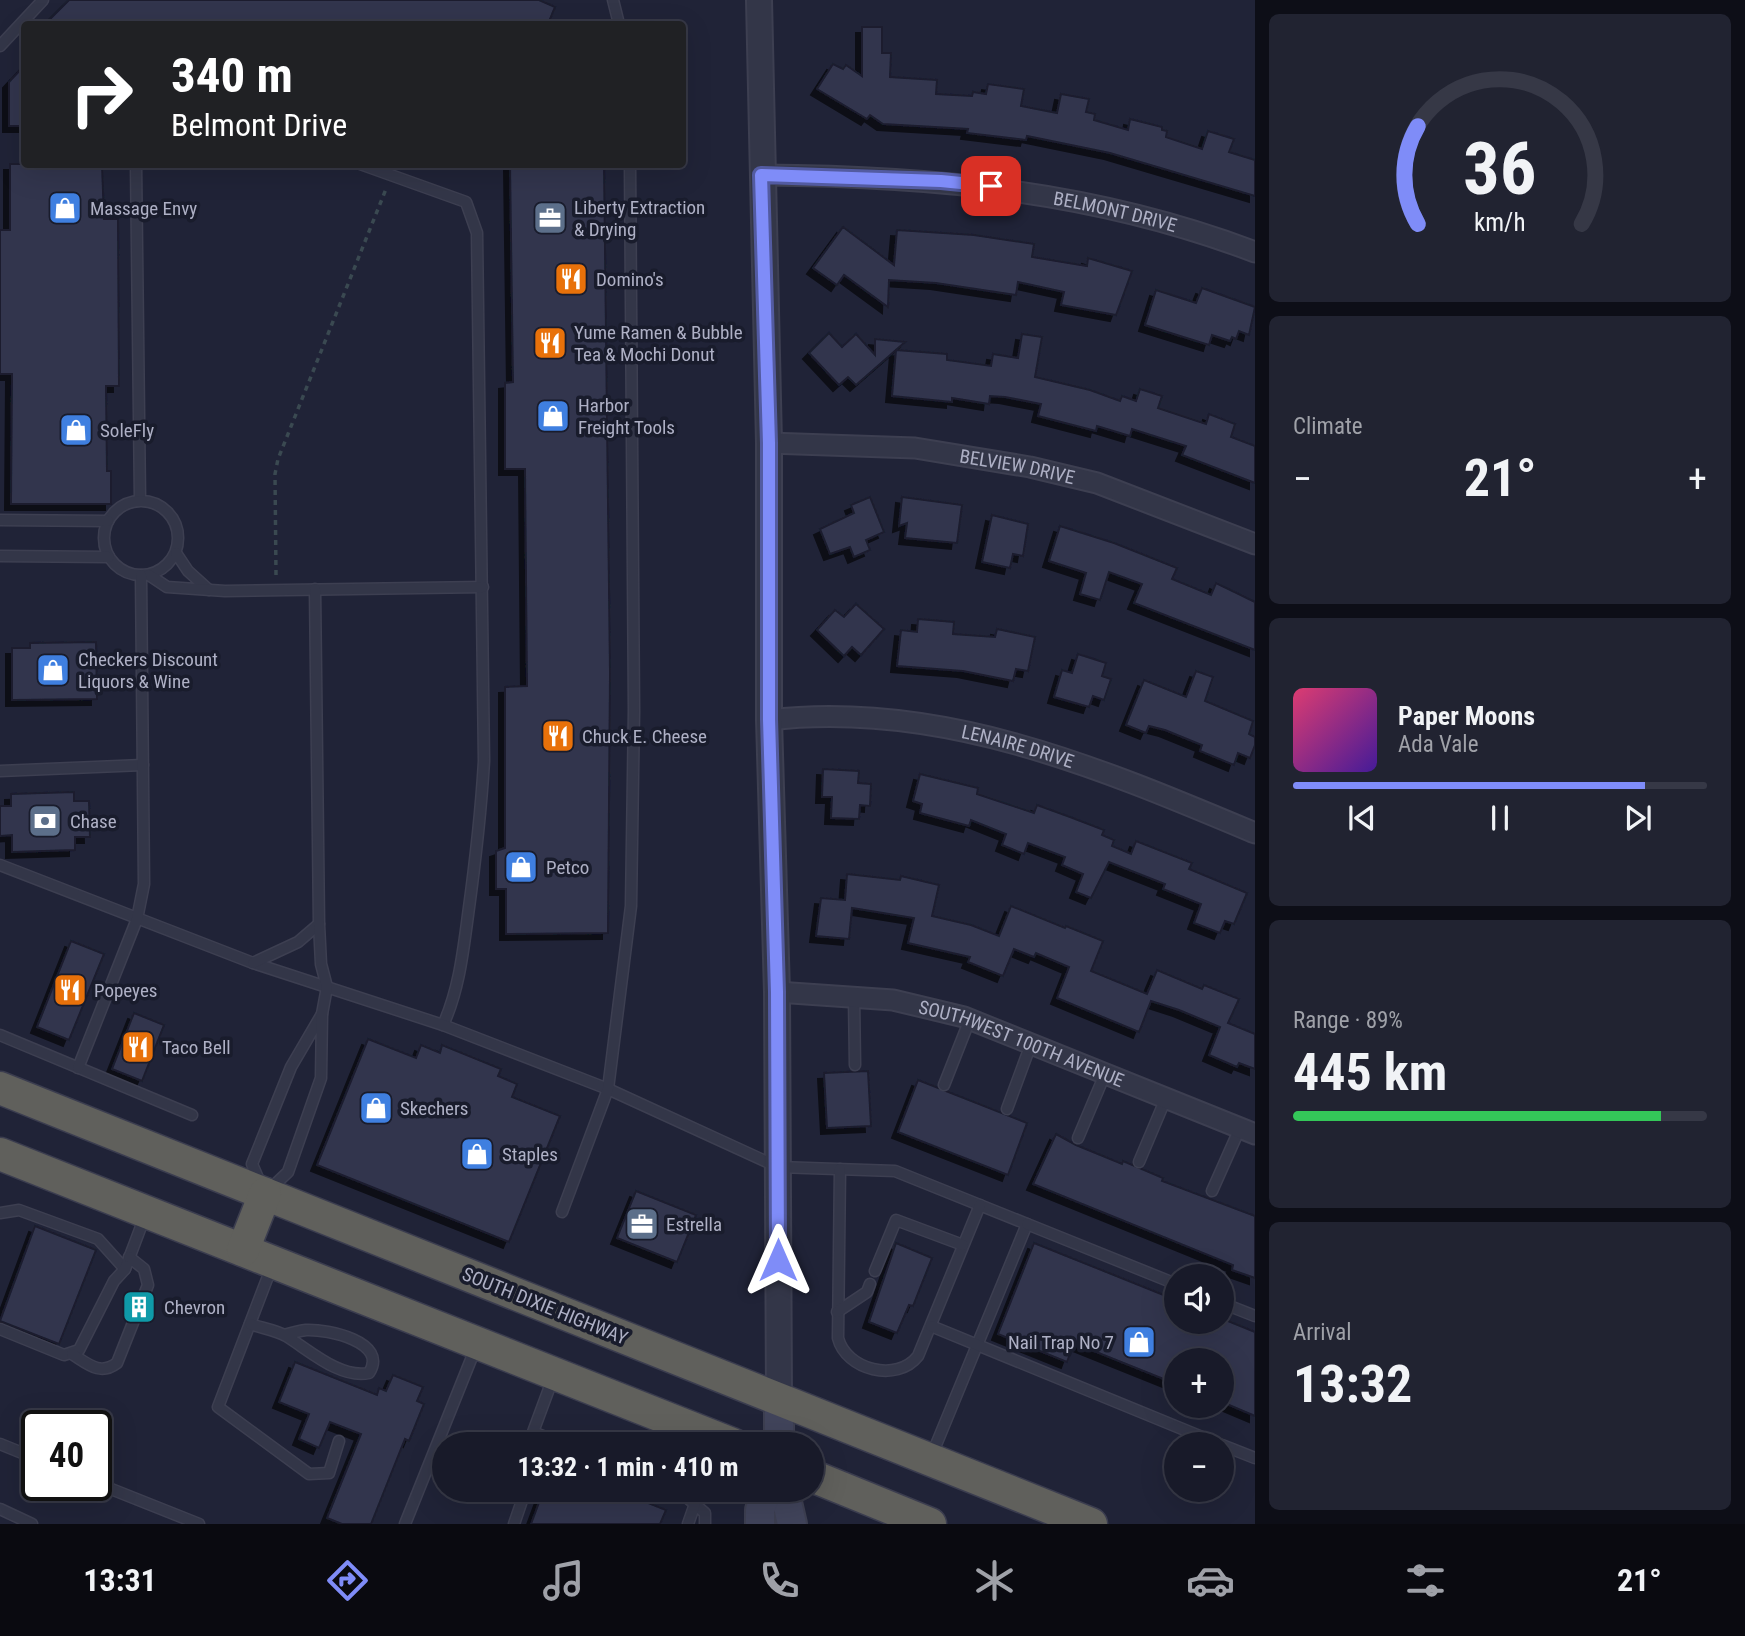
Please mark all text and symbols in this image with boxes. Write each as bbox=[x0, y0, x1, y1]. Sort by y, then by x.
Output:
text: 340 m bbox=[171, 47, 293, 104]
icon: right bbox=[56, 49, 147, 140]
text: Belmont Drive bbox=[171, 106, 347, 144]
text: 36 bbox=[1463, 126, 1537, 212]
pin bbox=[961, 156, 1021, 216]
icon: arrive bbox=[972, 167, 1010, 205]
street label: BELMONT DRIVE bbox=[1052, 186, 1180, 237]
shop icon: Massage Envy bbox=[46, 189, 84, 227]
place label: Liberty Extraction & Drying bbox=[574, 196, 705, 241]
place label: Massage Envy bbox=[90, 197, 197, 220]
office icon: Liberty Extraction & Drying bbox=[531, 199, 569, 237]
text: km/h bbox=[1474, 208, 1526, 237]
restaurant icon: Domino's bbox=[552, 260, 590, 298]
place label: Domino's bbox=[596, 268, 664, 291]
place label: Yume Ramen & Bubble Tea & Mochi Donut bbox=[574, 321, 743, 366]
restaurant icon: Yume Ramen & Bubble Tea & Mochi Donut bbox=[531, 324, 569, 362]
place label: Harbor Freight Tools bbox=[578, 394, 675, 439]
shop icon: Harbor Freight Tools bbox=[534, 397, 572, 435]
shop icon: SoleFly bbox=[57, 411, 95, 449]
text: Climate bbox=[1293, 413, 1363, 440]
place label: SoleFly bbox=[100, 419, 154, 442]
street label: BELVIEW DRIVE bbox=[958, 444, 1077, 489]
text: 21° bbox=[1464, 448, 1536, 509]
text: − bbox=[1293, 457, 1312, 501]
text: + bbox=[1688, 457, 1707, 501]
place label: Checkers Discount Liquors & Wine bbox=[78, 648, 218, 693]
shop icon: Checkers Discount Liquors & Wine bbox=[34, 651, 72, 689]
text: Paper Moons bbox=[1398, 701, 1535, 731]
restaurant icon: Chuck E. Cheese bbox=[539, 717, 577, 755]
street label: LENAIRE DRIVE bbox=[959, 720, 1077, 773]
place label: Chuck E. Cheese bbox=[582, 725, 707, 748]
text: Ada Vale bbox=[1398, 731, 1478, 758]
icon: previous bbox=[1343, 799, 1381, 837]
icon: pause bbox=[1481, 799, 1519, 837]
icon: next bbox=[1619, 799, 1657, 837]
bank icon: Chase bbox=[26, 802, 64, 840]
place label: Chase bbox=[70, 810, 117, 833]
shop icon: Petco bbox=[502, 848, 540, 886]
place label: Petco bbox=[546, 856, 589, 879]
restaurant icon: Popeyes bbox=[51, 971, 89, 1009]
place label: Popeyes bbox=[94, 979, 157, 1002]
street label: SOUTHWEST 100TH AVENUE bbox=[916, 995, 1127, 1092]
text: Range · 89% bbox=[1293, 1007, 1403, 1034]
restaurant icon: Taco Bell bbox=[119, 1028, 157, 1066]
place label: Taco Bell bbox=[162, 1036, 231, 1059]
text: 445 km bbox=[1293, 1042, 1447, 1103]
shop icon: Skechers bbox=[357, 1089, 395, 1127]
place label: Skechers bbox=[400, 1097, 468, 1120]
shop icon: Staples bbox=[458, 1135, 496, 1173]
place label: Staples bbox=[502, 1143, 558, 1166]
office icon: Estrella bbox=[623, 1205, 661, 1243]
place label: Estrella bbox=[666, 1213, 722, 1236]
position arrow bbox=[741, 1223, 815, 1297]
street label: SOUTH DIXIE HIGHWAY bbox=[459, 1262, 631, 1350]
map controls bbox=[1164, 1264, 1234, 1502]
button: sound bbox=[1164, 1264, 1234, 1334]
building icon: Chevron bbox=[120, 1288, 158, 1326]
place label: Chevron bbox=[164, 1296, 225, 1319]
text: Arrival bbox=[1293, 1319, 1352, 1346]
shop icon: Nail Trap No 7 bbox=[1120, 1323, 1158, 1361]
place label: Nail Trap No 7 bbox=[1008, 1331, 1114, 1354]
button: + bbox=[1164, 1348, 1234, 1418]
text: 13:32 bbox=[1293, 1354, 1412, 1415]
speed limit sign: 40 bbox=[21, 1410, 112, 1501]
button: − bbox=[1164, 1432, 1234, 1502]
text: 13:32 · 1 min · 410 m bbox=[518, 1452, 738, 1482]
icon: directions bbox=[323, 1556, 372, 1605]
icon: music bbox=[539, 1556, 588, 1605]
icon: phone bbox=[755, 1556, 804, 1605]
icon: climate bbox=[970, 1556, 1019, 1605]
icon: car bbox=[1186, 1556, 1235, 1605]
icon: filters bbox=[1401, 1556, 1450, 1605]
text: 13:31 bbox=[83, 1561, 157, 1599]
text: 21° bbox=[1617, 1561, 1662, 1599]

